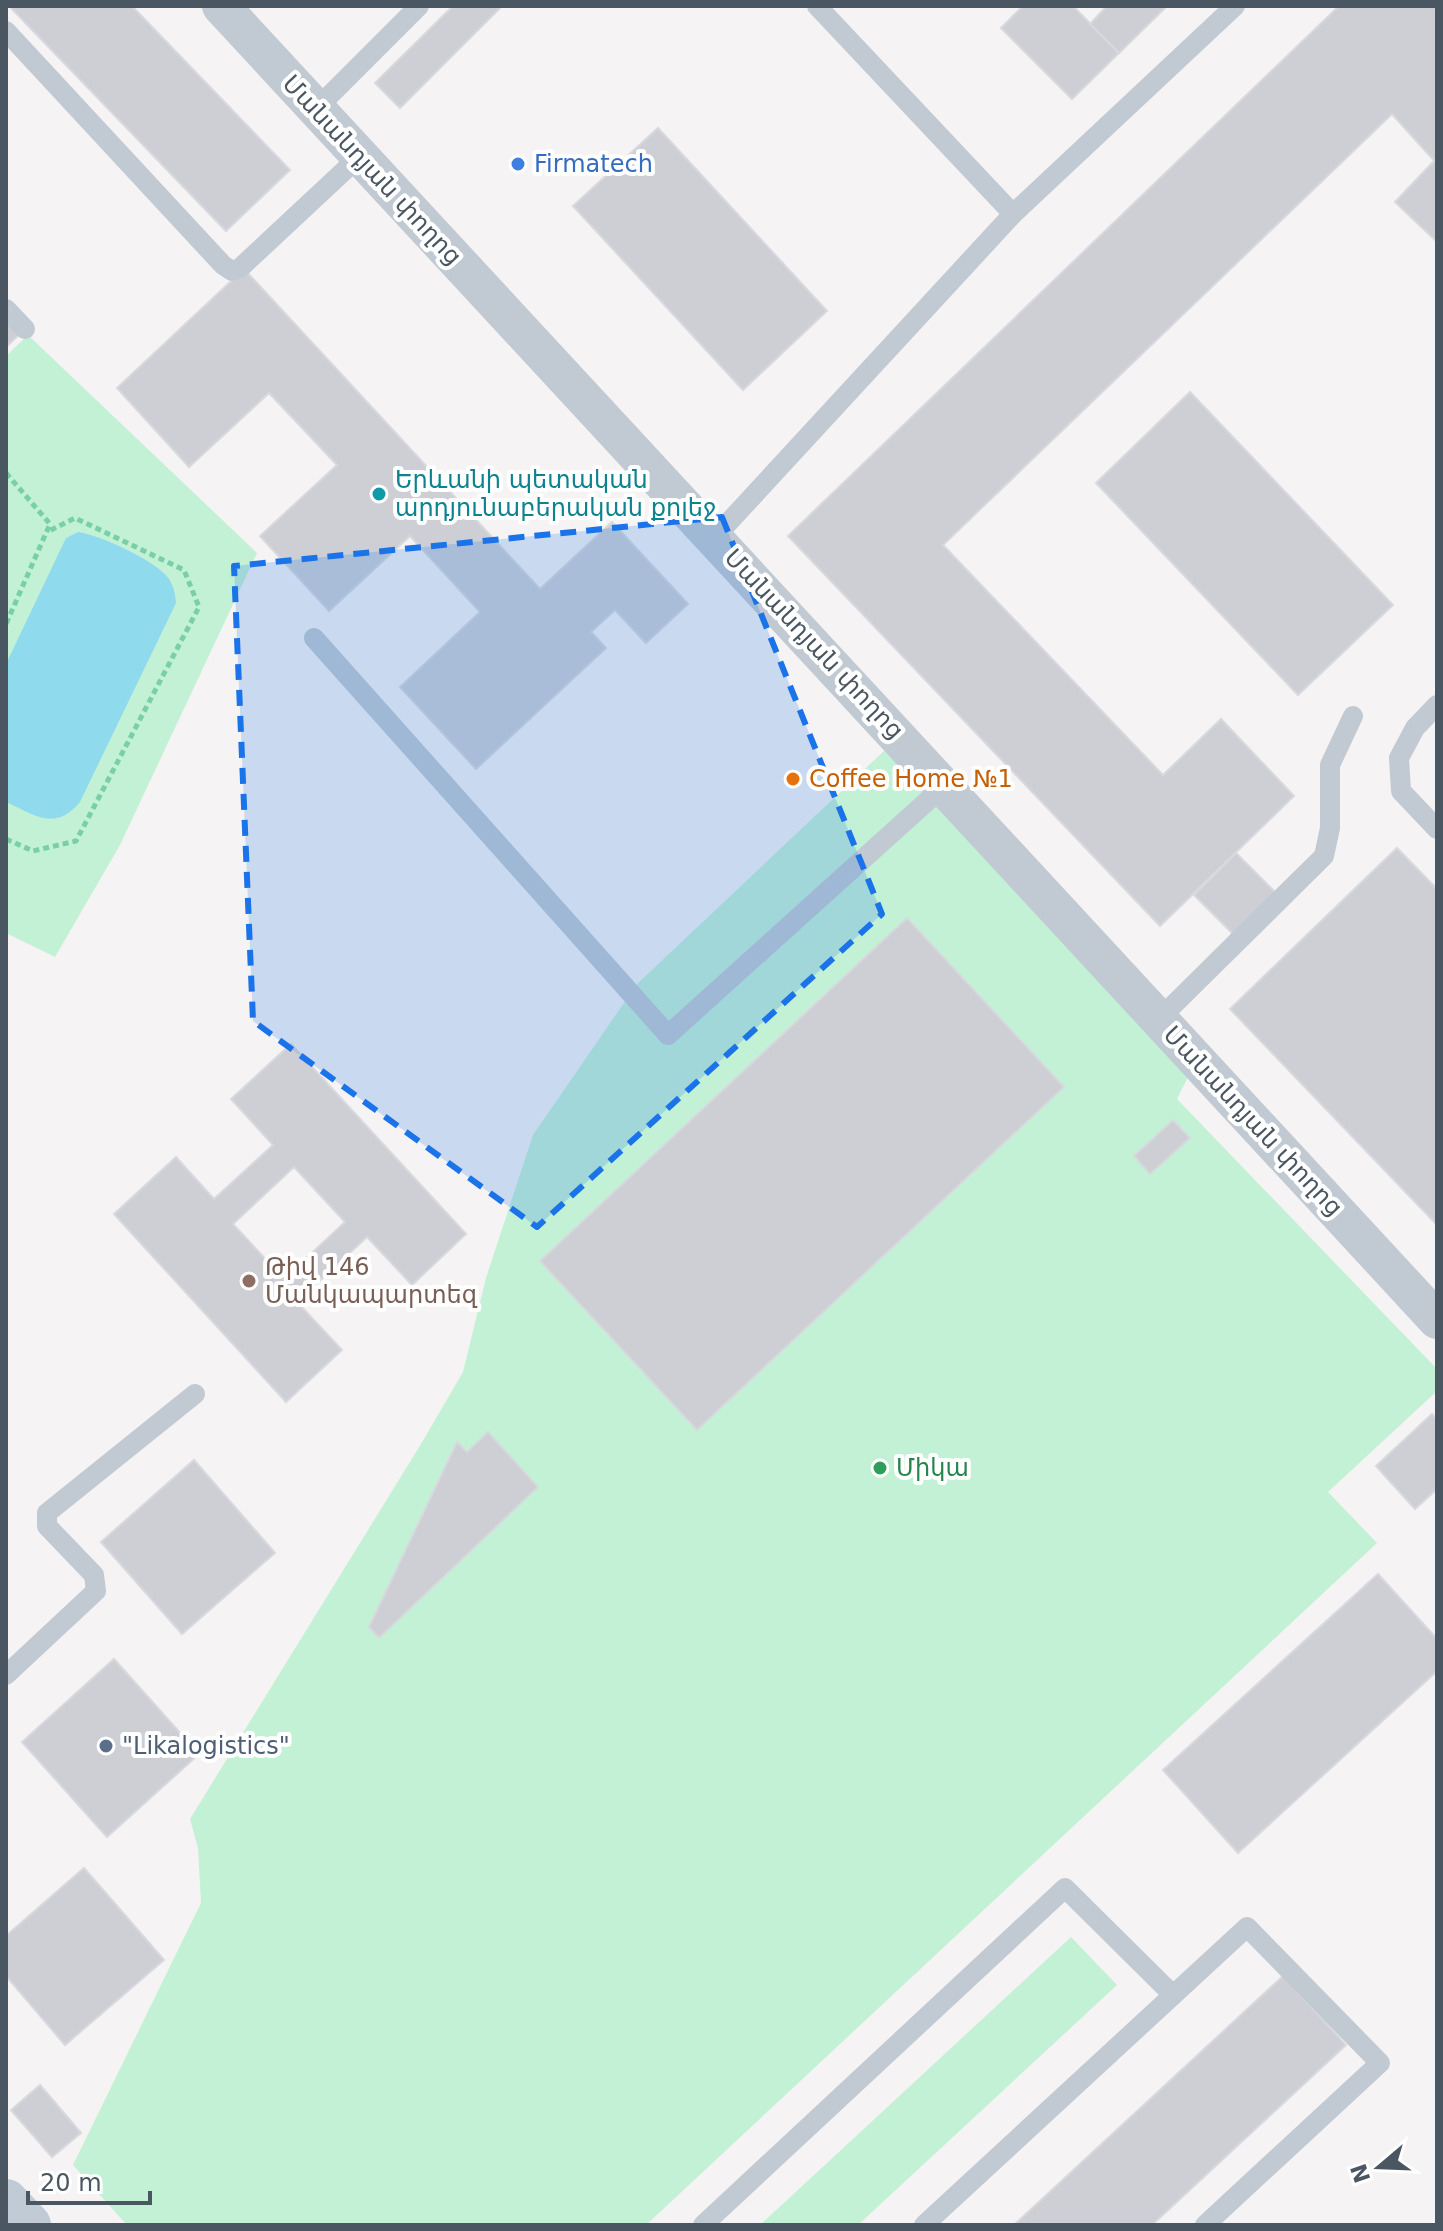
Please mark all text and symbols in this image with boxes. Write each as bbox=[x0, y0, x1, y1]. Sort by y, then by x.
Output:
street label: Մանանդյան փողոց bbox=[277, 69, 467, 271]
place label: Firmatech bbox=[534, 150, 653, 178]
marker: Firmatech bbox=[509, 155, 527, 173]
place label: Երևանի պետական արդյունաբերական քոլեջ bbox=[395, 466, 716, 522]
marker: Երևանի պետական արդյունաբերական քոլեջ bbox=[370, 485, 388, 503]
street label: Մանանդյան փողոց bbox=[719, 543, 909, 745]
place label: Coffee Home №1 bbox=[809, 765, 1013, 793]
marker: Coffee Home №1 bbox=[784, 770, 802, 788]
street label: Մանանդյան փողոց bbox=[1158, 1020, 1348, 1222]
place label: Թիվ 146 Մանկապարտեզ bbox=[265, 1253, 478, 1309]
marker: Թիվ 146 Մանկապարտեզ bbox=[240, 1272, 258, 1290]
place label: Միկա bbox=[896, 1454, 969, 1482]
marker: Միկա bbox=[871, 1459, 889, 1477]
place label: "Likalogistics" bbox=[122, 1732, 290, 1760]
marker: "Likalogistics" bbox=[97, 1737, 115, 1755]
north arrow bbox=[1339, 2127, 1419, 2207]
scale bar bbox=[28, 2155, 150, 2205]
text: N bbox=[1346, 2161, 1375, 2186]
text: 20 m bbox=[40, 2169, 102, 2197]

